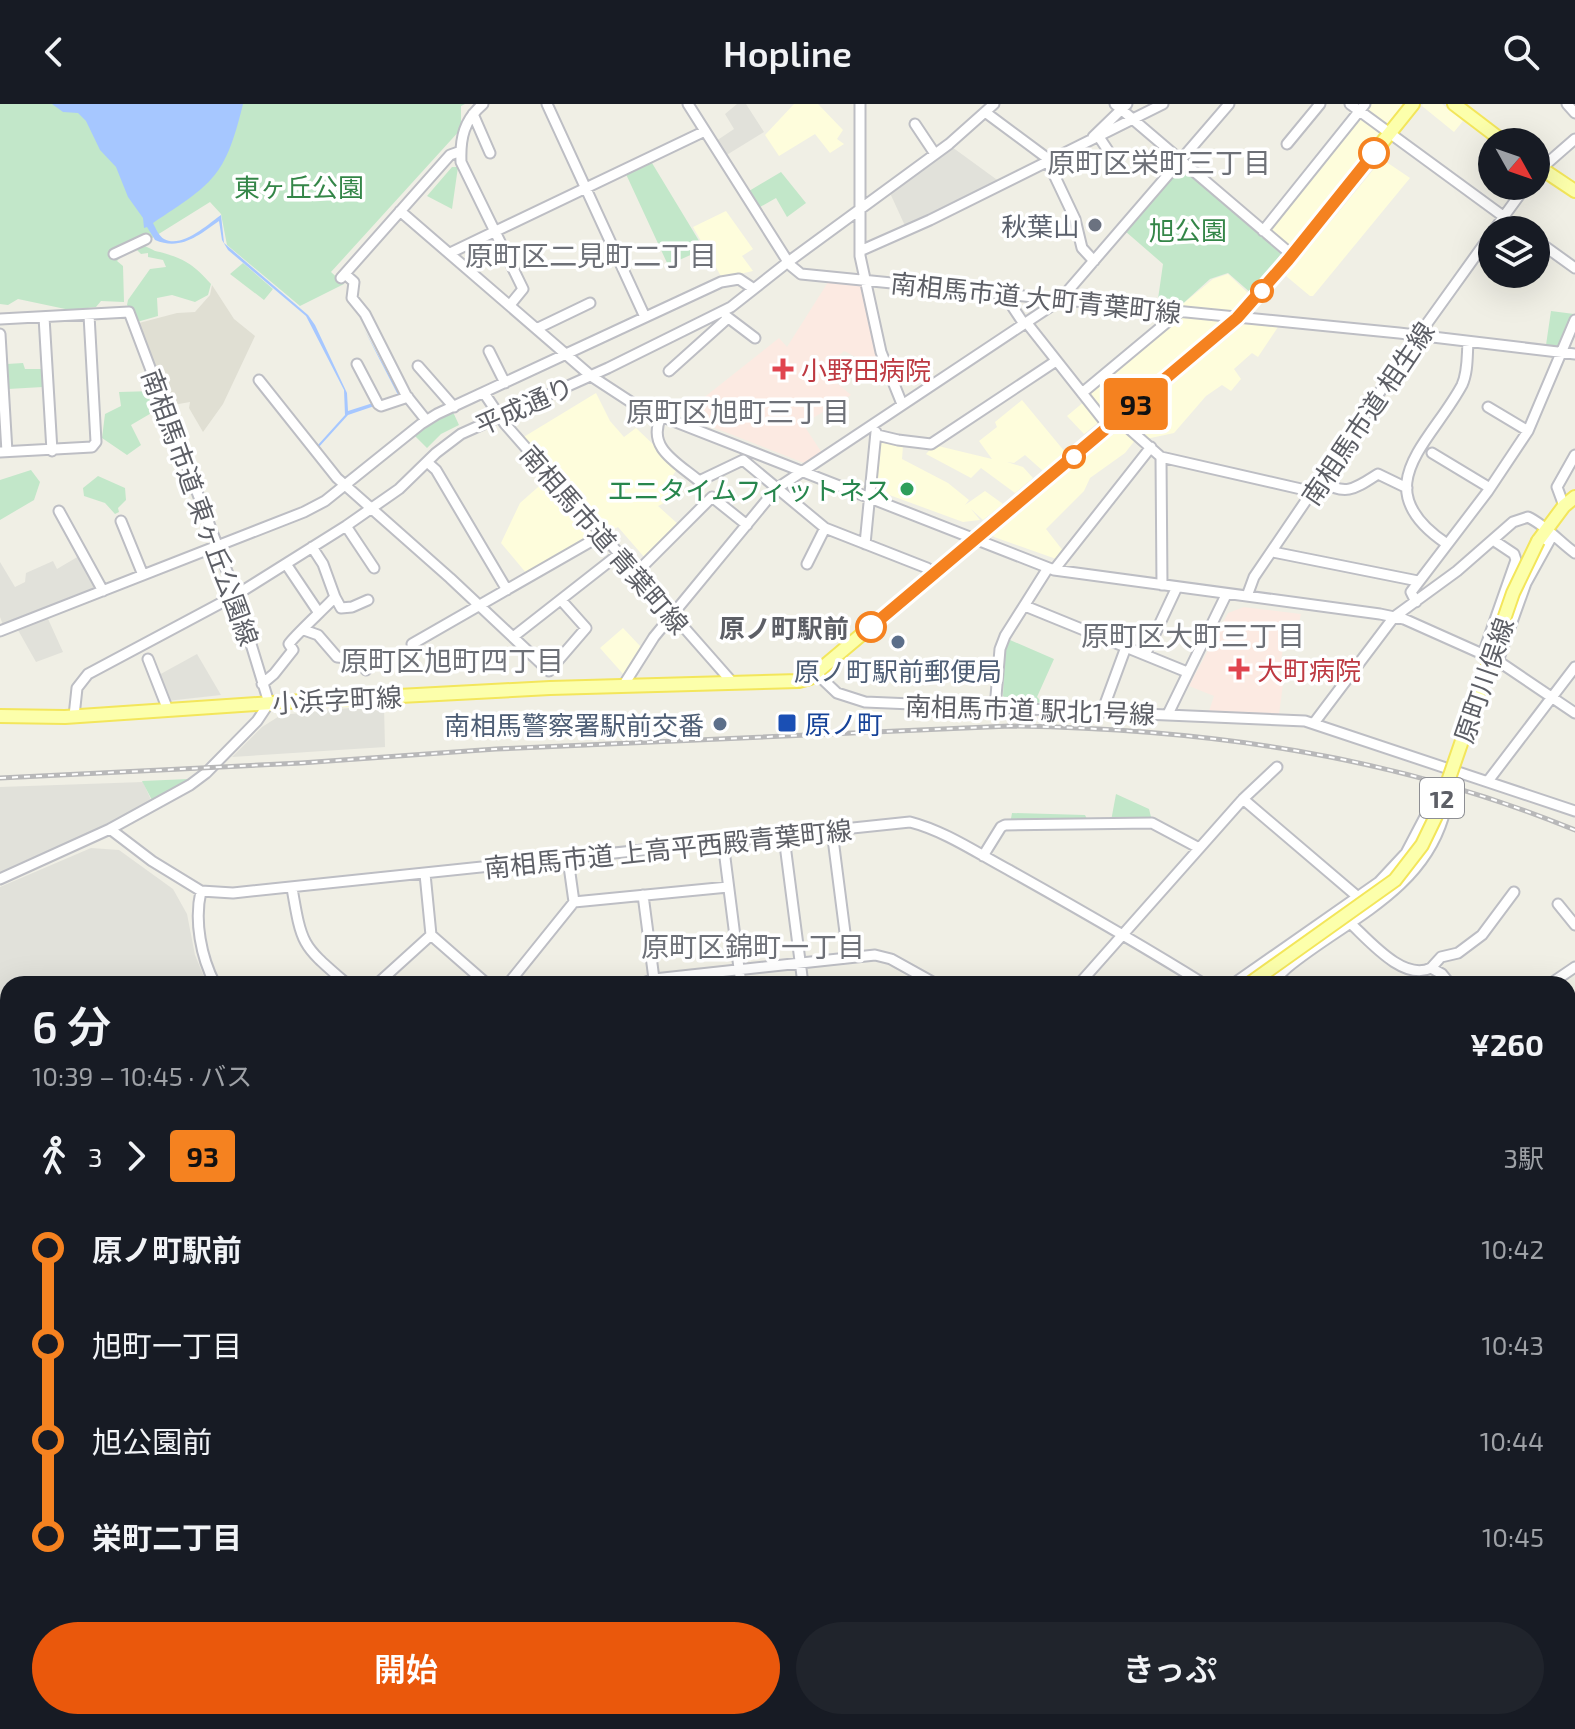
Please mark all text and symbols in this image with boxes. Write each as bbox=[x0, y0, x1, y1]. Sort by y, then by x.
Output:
icon: back bbox=[32, 30, 76, 74]
icon: search bbox=[1499, 30, 1543, 74]
text: Hopline bbox=[723, 31, 852, 74]
north arrow bbox=[1478, 128, 1550, 200]
map controls bbox=[1478, 128, 1550, 288]
unlabelled marker bbox=[1359, 138, 1389, 168]
district label: 原町区栄町三丁目 bbox=[1047, 145, 1271, 179]
park label: 東ヶ丘公園 bbox=[234, 171, 364, 202]
place label: 秋葉山 bbox=[1001, 210, 1079, 241]
park label: 旭公園 bbox=[1149, 214, 1227, 245]
marker: 秋葉山 bbox=[1086, 216, 1104, 234]
button: layers bbox=[1478, 216, 1550, 288]
district label: 原町区二見町二丁目 bbox=[465, 238, 717, 272]
street label: 南相馬市道 大町青葉町線 bbox=[889, 266, 1183, 328]
unlabelled marker bbox=[1251, 280, 1273, 302]
street label: 南相馬市道 相生線 bbox=[1294, 316, 1440, 510]
place label: 小野田病院 bbox=[801, 354, 931, 385]
marker: 小野田病院 bbox=[772, 358, 794, 380]
street label: 南相馬市道 東ヶ丘公園線 bbox=[137, 365, 265, 649]
street label: 平成通り bbox=[470, 370, 578, 440]
line badge: 93 bbox=[1100, 378, 1172, 430]
text: 93 bbox=[1120, 387, 1152, 421]
district label: 原町区旭町三丁目 bbox=[626, 394, 850, 428]
street label: 南相馬市道 青葉町線 bbox=[515, 438, 695, 640]
unlabelled marker bbox=[1063, 446, 1085, 468]
place label: エニタイムフィットネス bbox=[608, 474, 891, 505]
marker: エニタイムフィットネス bbox=[898, 480, 916, 498]
place label: 原ノ町駅前 bbox=[719, 612, 849, 643]
marker: 原ノ町駅前 bbox=[856, 612, 886, 642]
street label: 原町川俣線 bbox=[1447, 613, 1519, 747]
district label: 原町区大町三丁目 bbox=[1081, 618, 1305, 652]
marker: 原ノ町駅前郵便局 bbox=[889, 633, 907, 651]
district label: 原町区旭町四丁目 bbox=[340, 643, 564, 677]
place label: 大町病院 bbox=[1257, 654, 1361, 685]
place label: 原ノ町駅前郵便局 bbox=[794, 655, 1002, 686]
marker: 大町病院 bbox=[1228, 658, 1250, 680]
street label: 小浜字町線 bbox=[271, 680, 403, 718]
street label: 南相馬市道 駅北1号線 bbox=[904, 689, 1156, 729]
place label: 原ノ町 bbox=[805, 708, 883, 739]
place label: 南相馬警察署駅前交番 bbox=[444, 709, 704, 740]
marker: 原ノ町 bbox=[776, 712, 798, 734]
marker: 南相馬警察署駅前交番 bbox=[711, 715, 729, 733]
road number: 12 bbox=[1420, 778, 1464, 818]
street label: 南相馬市道 上高平西殿青葉町線 bbox=[482, 813, 854, 883]
district label: 原町区錦町一丁目 bbox=[641, 929, 865, 963]
text: 6 分 bbox=[32, 999, 111, 1052]
text: ¥260 bbox=[1470, 1026, 1544, 1062]
text: 10:39 – 10:45 · バス bbox=[32, 1060, 252, 1091]
icon: walk bbox=[32, 1134, 76, 1178]
icon: forward bbox=[114, 1134, 158, 1178]
text: 93 bbox=[186, 1139, 219, 1173]
text: 3 bbox=[88, 1141, 102, 1172]
text: 3駅 bbox=[1504, 1142, 1544, 1173]
text: 原ノ町駅前 bbox=[92, 1231, 242, 1267]
text: 10:42 bbox=[1481, 1233, 1544, 1264]
text: 旭町一丁目 bbox=[92, 1327, 242, 1363]
text: 10:43 bbox=[1481, 1329, 1544, 1360]
text: 旭公園前 bbox=[92, 1423, 212, 1459]
text: 10:44 bbox=[1480, 1425, 1544, 1456]
text: 栄町二丁目 bbox=[92, 1519, 242, 1555]
text: 10:45 bbox=[1482, 1521, 1544, 1552]
button: 開始 bbox=[32, 1622, 780, 1714]
button: きっぷ bbox=[796, 1622, 1544, 1714]

